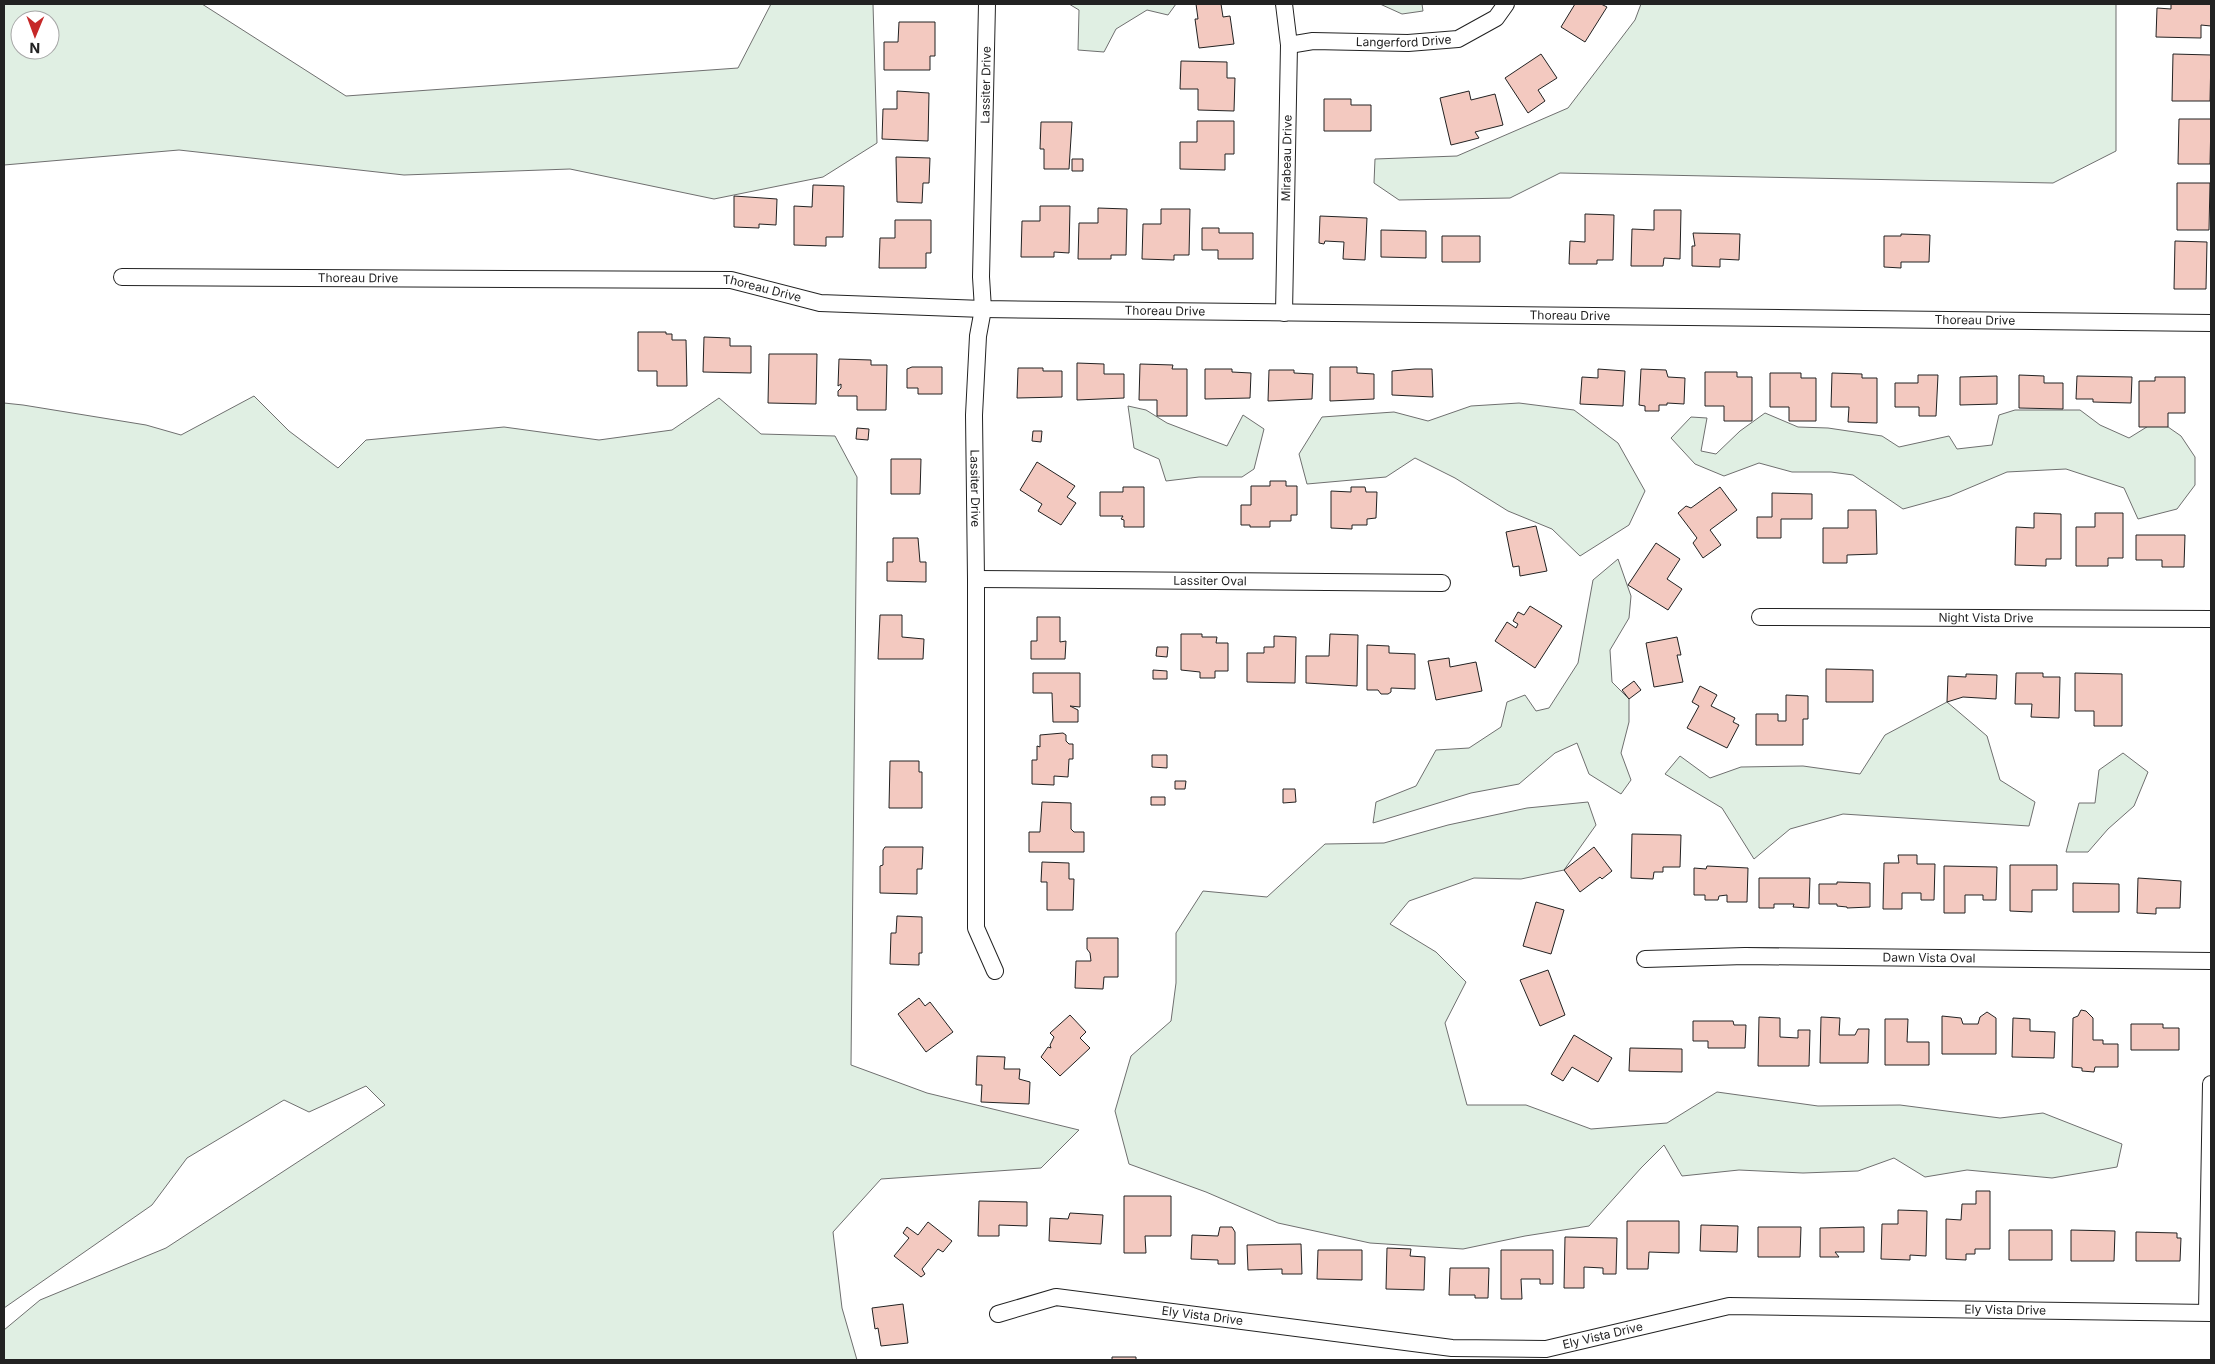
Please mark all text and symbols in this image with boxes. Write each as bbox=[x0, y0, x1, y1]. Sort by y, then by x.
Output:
north arrow bbox=[10, 10, 60, 60]
street label: Langerford Drive bbox=[1356, 32, 1452, 50]
text: N bbox=[29, 40, 40, 57]
street label: Lassiter Drive bbox=[977, 46, 994, 124]
street label: Mirabeau Drive bbox=[1278, 115, 1295, 201]
street label: Thoreau Drive bbox=[318, 270, 398, 285]
street label: Thoreau Drive bbox=[723, 272, 803, 305]
street label: Thoreau Drive bbox=[1125, 303, 1205, 319]
street label: Thoreau Drive bbox=[1530, 307, 1610, 323]
street label: Thoreau Drive bbox=[1935, 312, 2015, 328]
street label: Lassiter Drive bbox=[967, 449, 983, 527]
street label: Lassiter Oval bbox=[1173, 573, 1247, 588]
street label: Night Vista Drive bbox=[1938, 610, 2034, 625]
street label: Dawn Vista Oval bbox=[1882, 949, 1975, 965]
street label: Ely Vista Drive bbox=[1964, 1301, 2046, 1318]
street label: Ely Vista Drive bbox=[1161, 1303, 1244, 1328]
street label: Ely Vista Drive bbox=[1561, 1319, 1644, 1352]

